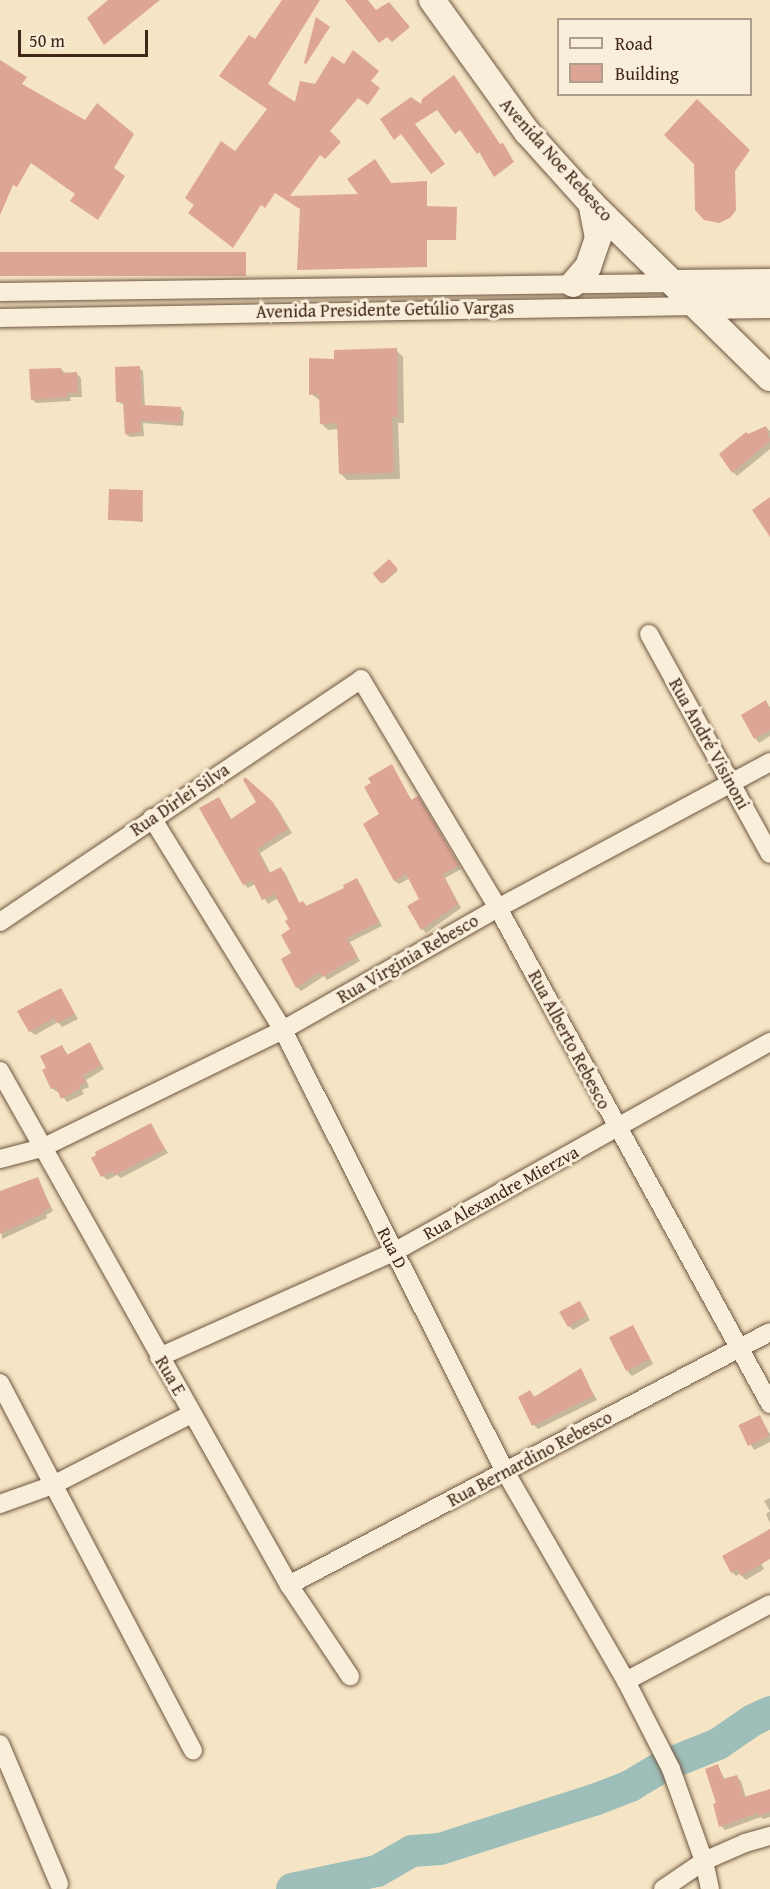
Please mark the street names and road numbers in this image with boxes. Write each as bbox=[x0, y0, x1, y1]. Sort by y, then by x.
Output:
street label: Avenida Noe Rebesco bbox=[495, 94, 617, 226]
street label: Avenida Presidente Getúlio Vargas bbox=[256, 297, 514, 323]
street label: Rua André Visinoni bbox=[664, 675, 754, 813]
street label: Rua Dirlei Silva bbox=[126, 759, 234, 841]
street label: Rua Virginia Rebesco bbox=[334, 910, 482, 1008]
street label: Rua Alberto Rebesco bbox=[523, 967, 615, 1113]
street label: Rua Alexandre Mierzva bbox=[420, 1141, 582, 1245]
street label: Rua D bbox=[373, 1224, 411, 1272]
street label: Rua E bbox=[150, 1353, 190, 1399]
street label: Rua Bernardino Rebesco bbox=[444, 1406, 616, 1512]

